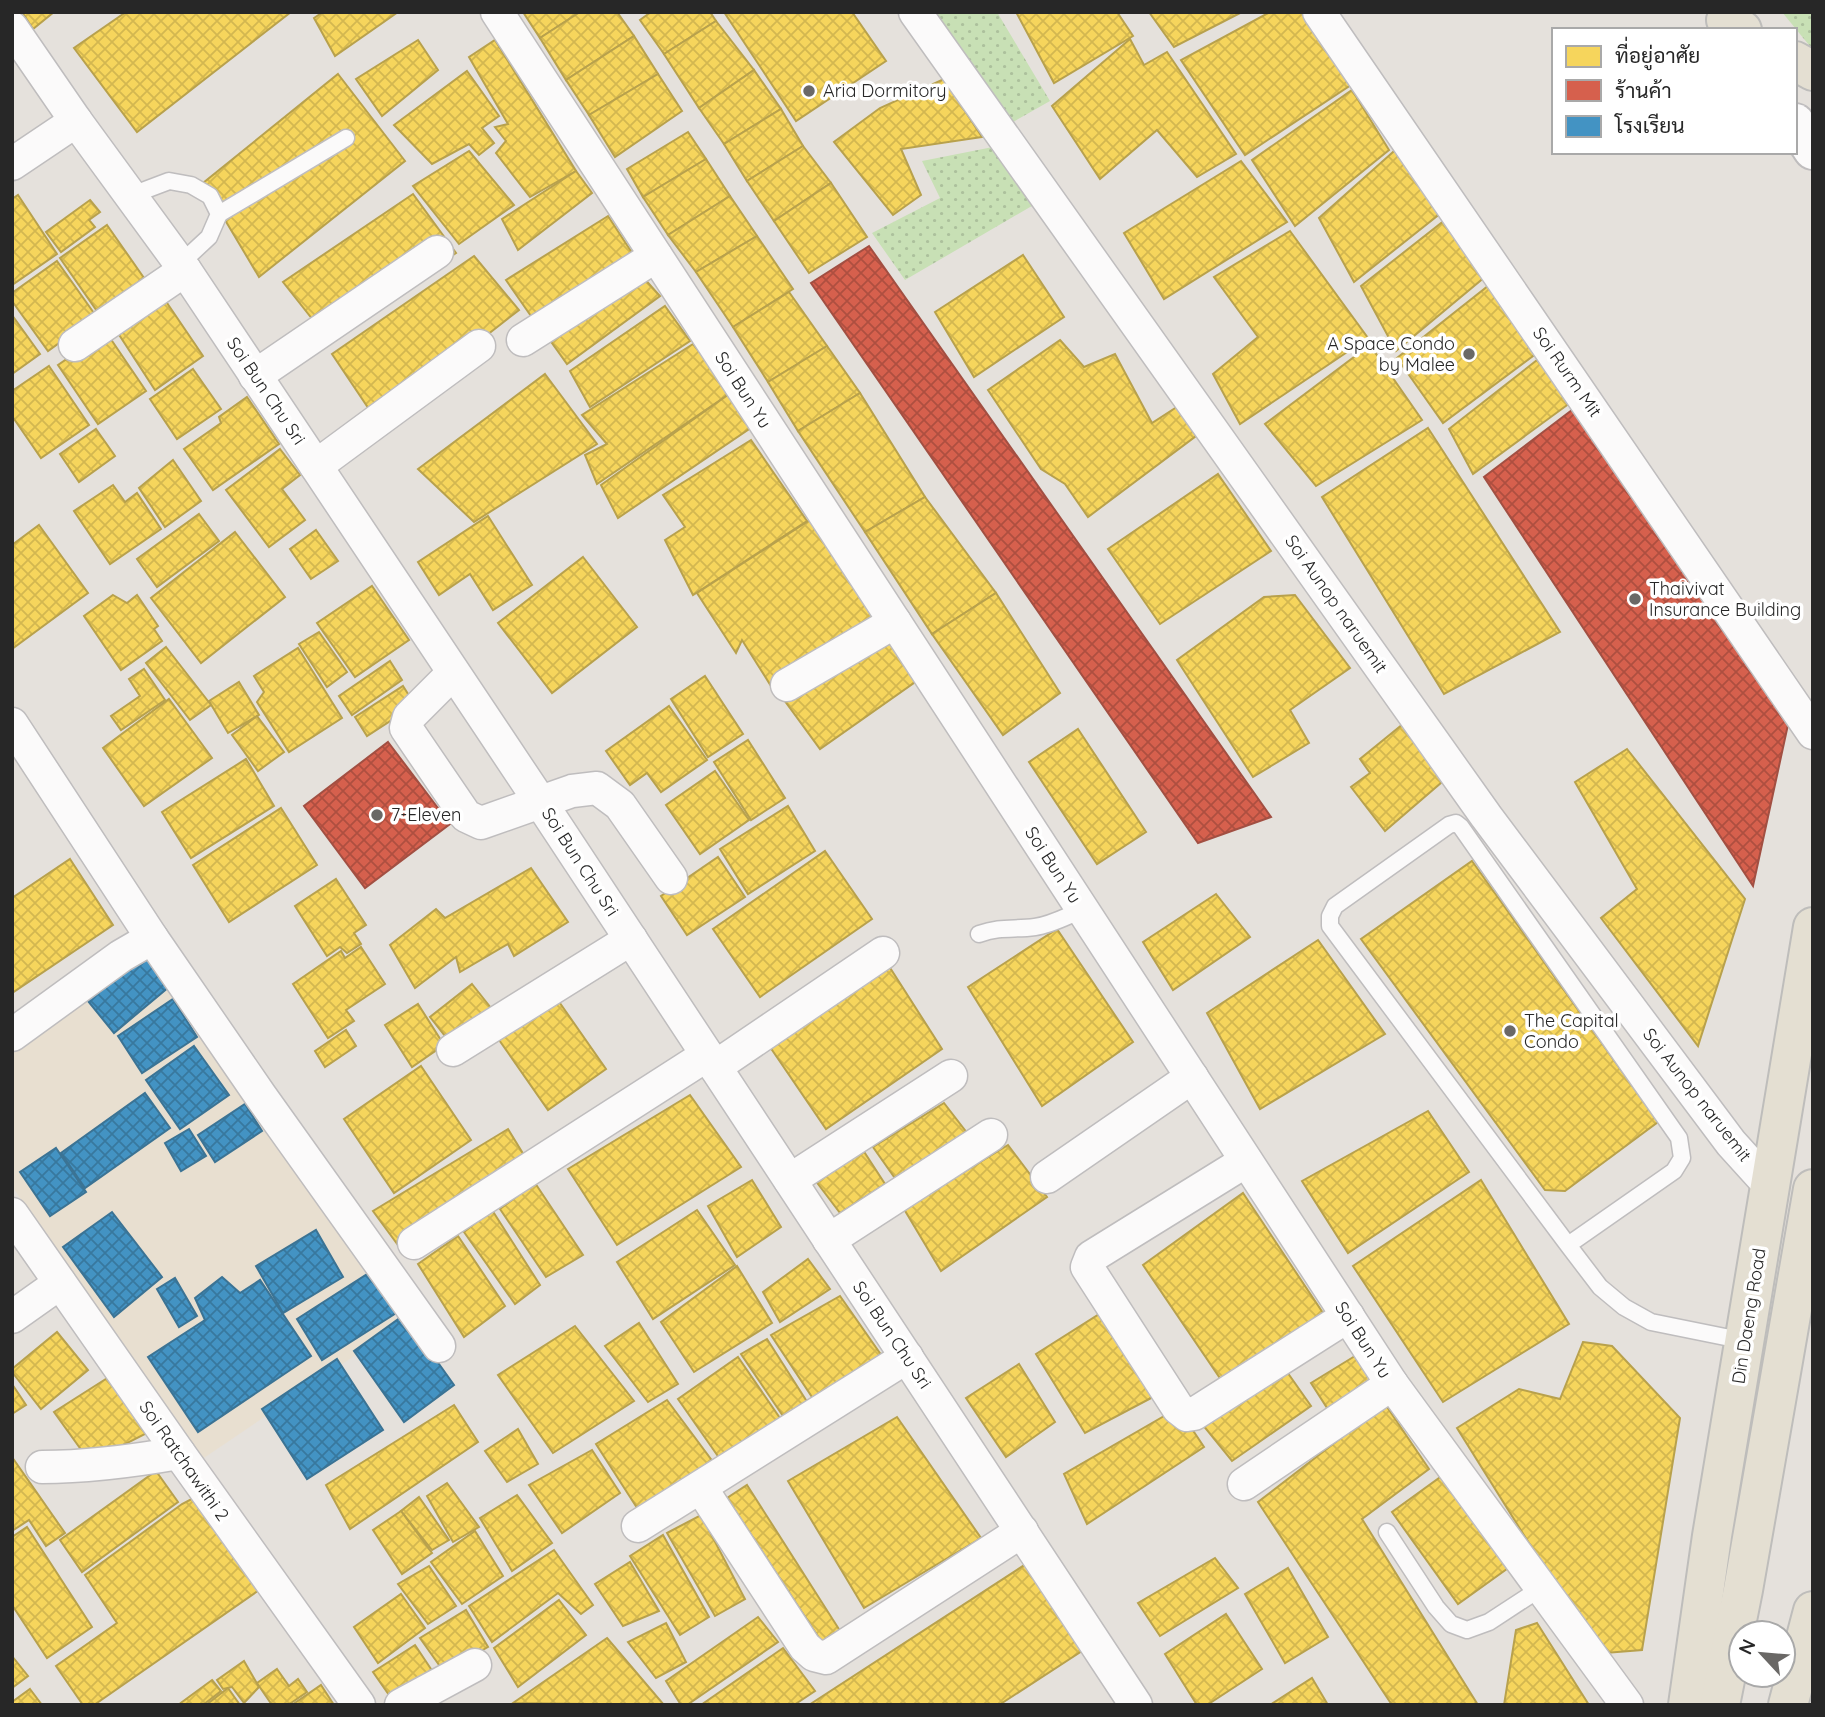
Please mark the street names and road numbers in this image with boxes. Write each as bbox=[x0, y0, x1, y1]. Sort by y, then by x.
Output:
street label: Soi Rurm Mit bbox=[1528, 322, 1607, 421]
street label: Soi Bun Chu Sri bbox=[222, 332, 311, 449]
street label: Soi Bun Yu bbox=[710, 347, 777, 432]
street label: Soi Aunop naruemit bbox=[1280, 530, 1393, 677]
street label: Soi Bun Chu Sri bbox=[537, 803, 624, 920]
street label: Soi Bun Yu bbox=[1020, 822, 1087, 907]
street label: Soi Aunop naruemit bbox=[1638, 1023, 1757, 1166]
street label: Din Daeng Road bbox=[1726, 1246, 1771, 1386]
street label: Soi Bun Chu Sri bbox=[848, 1276, 937, 1393]
street label: Soi Bun Yu bbox=[1330, 1297, 1397, 1382]
street label: Soi Ratchawithi 2 bbox=[134, 1396, 234, 1525]

